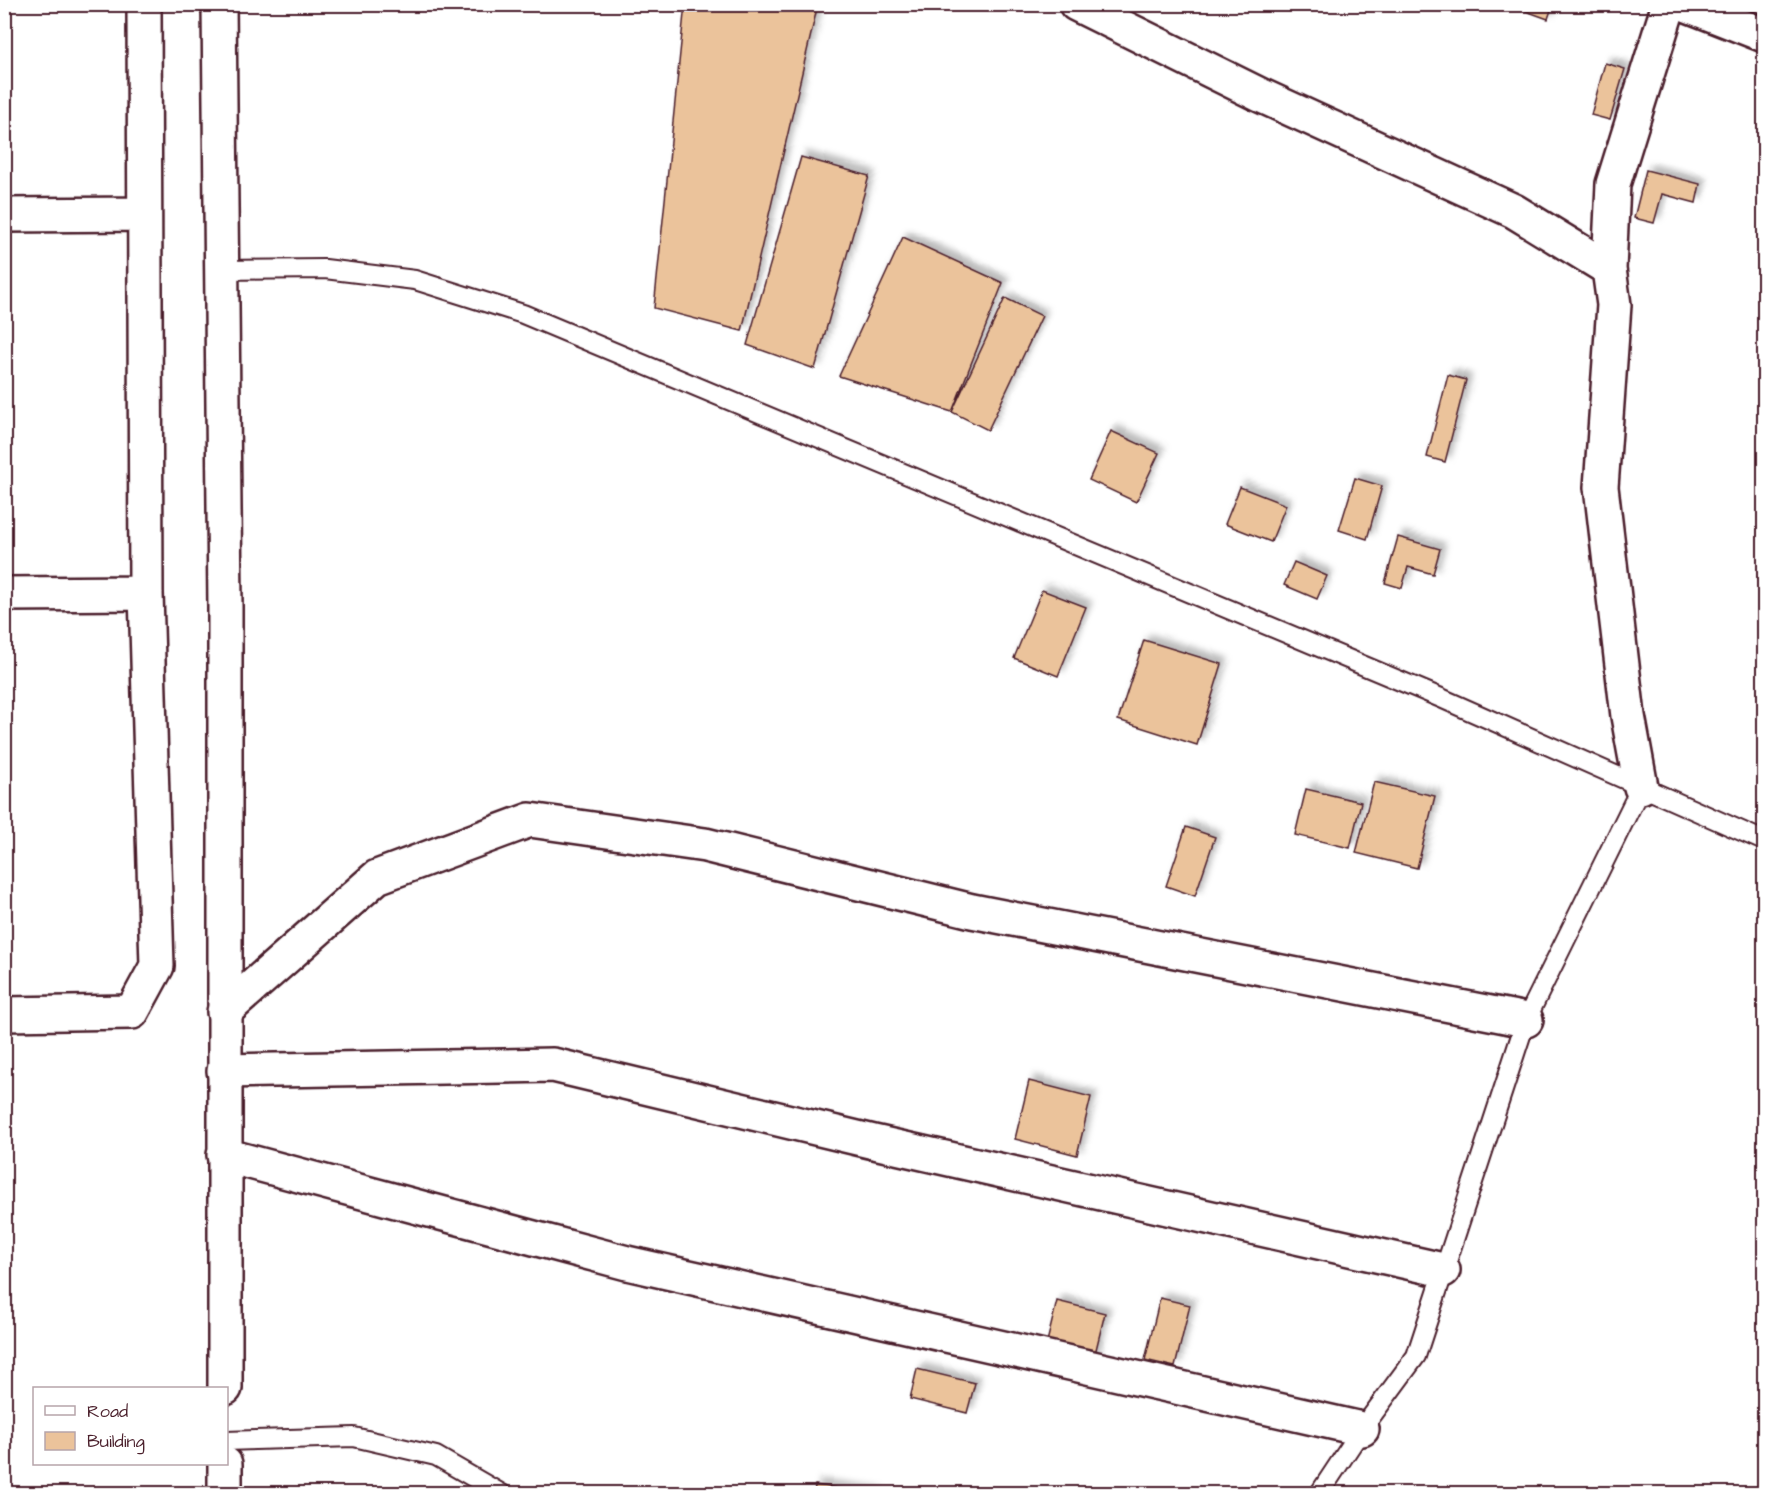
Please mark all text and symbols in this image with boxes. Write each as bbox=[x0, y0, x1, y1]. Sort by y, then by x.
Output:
legend bbox=[33, 1387, 228, 1465]
text: Road bbox=[87, 1399, 128, 1424]
text: Building bbox=[87, 1429, 145, 1455]

